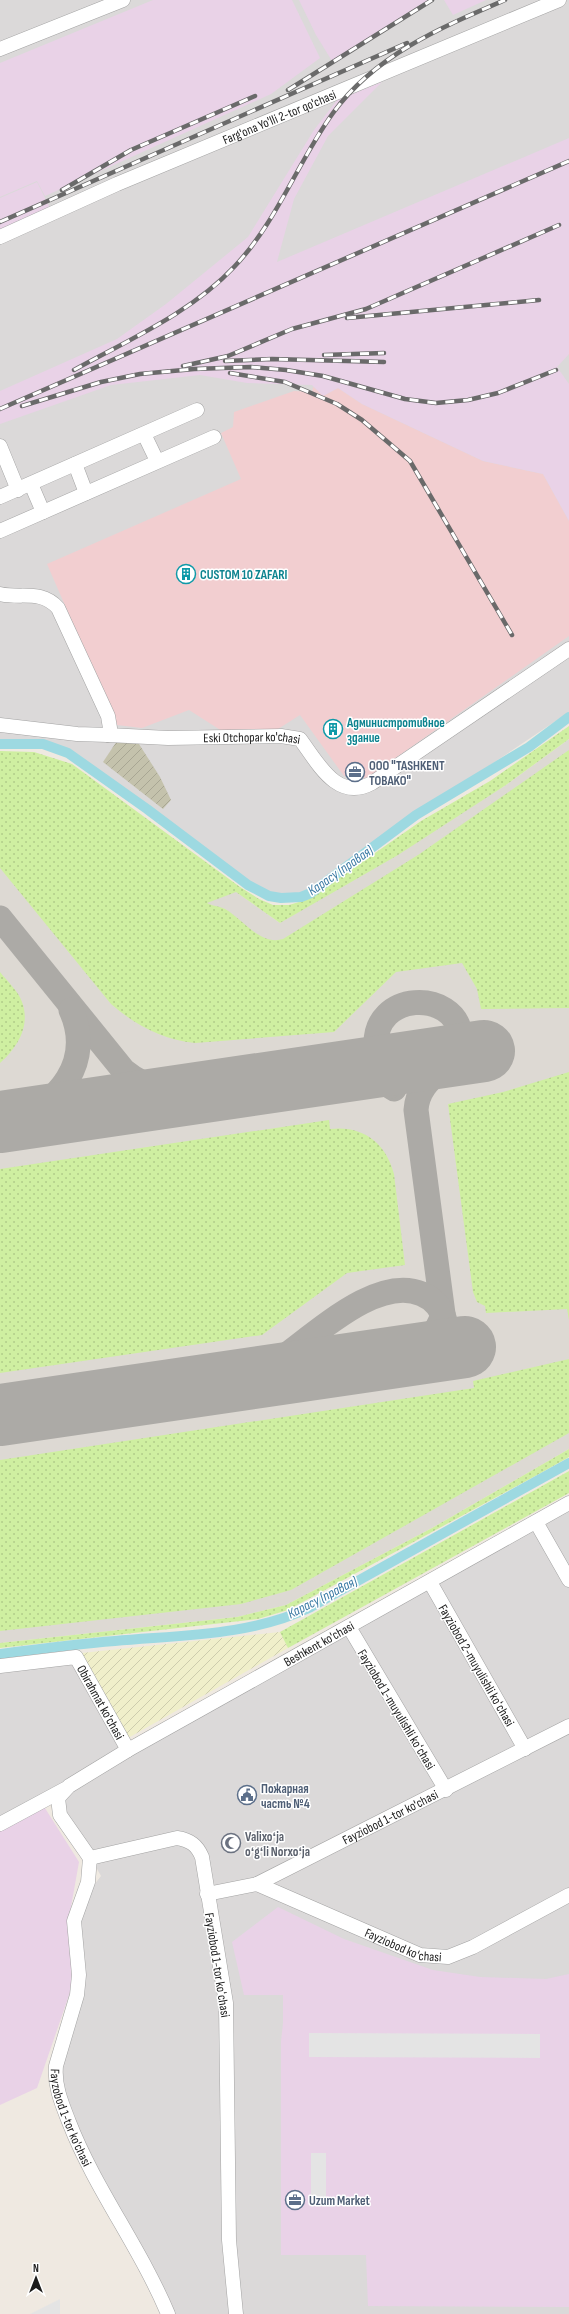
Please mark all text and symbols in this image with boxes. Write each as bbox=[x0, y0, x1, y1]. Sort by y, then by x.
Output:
street label: Farg'ona Yo'lli 2-tor qo'chasi bbox=[220, 87, 339, 148]
building icon: CUSTOM 10 ZAFARI bbox=[175, 563, 197, 585]
place label: CUSTOM 10 ZAFARI bbox=[200, 567, 288, 583]
place label: Администротивное здание bbox=[346, 715, 445, 746]
building icon: Администротивное здание bbox=[322, 718, 344, 740]
street label: Eski Otchopar ko'chasi bbox=[203, 729, 301, 748]
place label: OOO "TASHKENT TOBAKO" bbox=[369, 758, 445, 789]
office icon: OOO "TASHKENT TOBAKO" bbox=[344, 761, 366, 783]
water label: Карасу (правая) bbox=[304, 841, 377, 899]
water label: Карасу (правая) bbox=[285, 1572, 361, 1622]
street label: Fayziobod 2-muyulishli koʻchasi bbox=[435, 1602, 518, 1729]
street label: Beshkent ko'chasi bbox=[281, 1618, 357, 1670]
street label: Fayziobod 1-muyulishli koʻchasi bbox=[354, 1646, 438, 1773]
street label: Obirahmat ko'chasi bbox=[73, 1662, 127, 1742]
place label: Пожарная часть №4 bbox=[261, 1781, 310, 1812]
public building icon: Пожарная часть №4 bbox=[236, 1784, 258, 1806]
street label: Fayziobod 1-tor ko'chasi bbox=[340, 1787, 441, 1848]
place label: Valixoʻja oʻgʻli Norxoʻja bbox=[245, 1829, 310, 1860]
mosque icon: Valixoʻja oʻgʻli Norxoʻja bbox=[220, 1832, 242, 1854]
street label: Fayziobod 1-tor koʻchasi bbox=[201, 1912, 233, 2019]
street label: Fayziobod ko'chasi bbox=[362, 1925, 442, 1966]
street label: Fayzobod 1-tor ko'chasi bbox=[47, 2069, 95, 2169]
office icon: Uzum Market bbox=[284, 2189, 306, 2211]
place label: Uzum Market bbox=[309, 2193, 370, 2209]
north arrow bbox=[16, 2258, 56, 2298]
text: N bbox=[33, 2262, 39, 2275]

